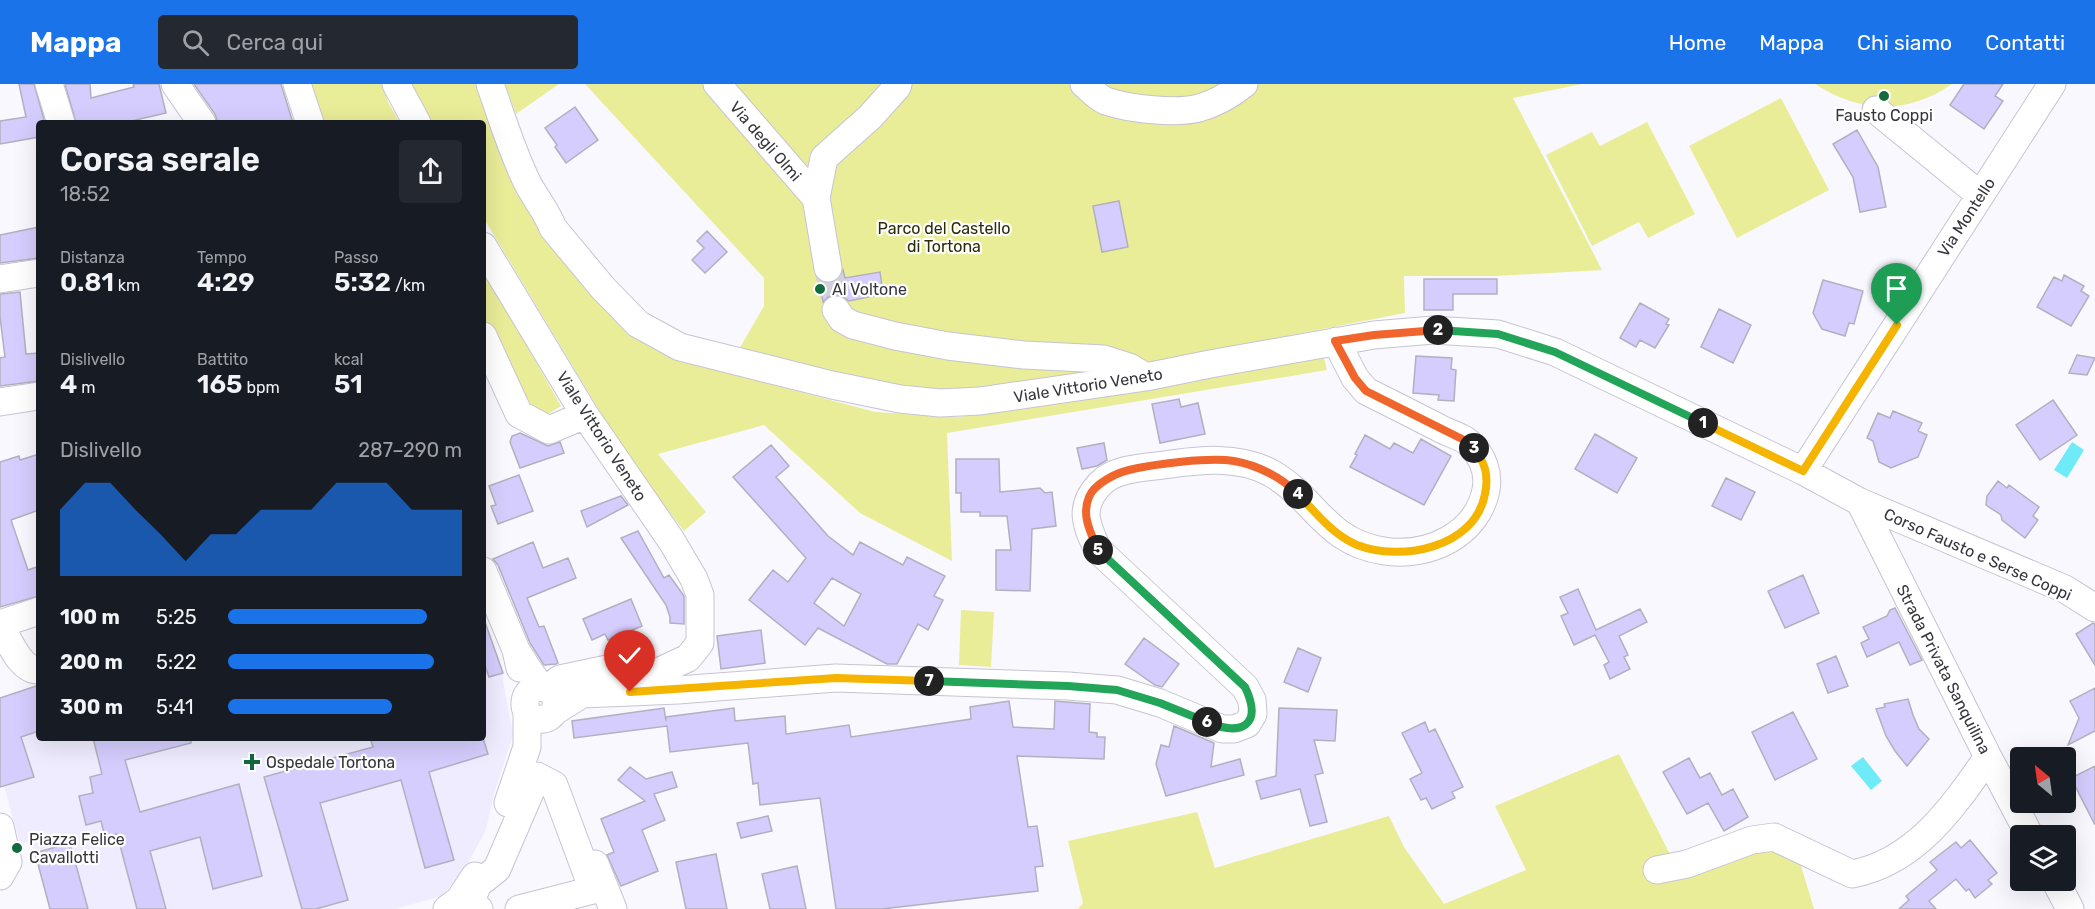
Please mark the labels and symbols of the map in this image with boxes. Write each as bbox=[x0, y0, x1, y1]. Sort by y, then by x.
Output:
marker: Fausto Coppi bbox=[1877, 89, 1891, 103]
street label: Via degli Olmi bbox=[726, 98, 805, 185]
place label: Fausto Coppi bbox=[1835, 106, 1933, 125]
street label: Via Montello bbox=[1934, 174, 1999, 260]
park label: Parco del Castello di Tortona bbox=[878, 219, 1010, 256]
pin bbox=[1871, 263, 1922, 325]
place label: Al Voltone bbox=[832, 280, 907, 299]
marker: Al Voltone bbox=[813, 282, 827, 296]
pin: 2 bbox=[1423, 315, 1453, 345]
street label: Viale Vittorio Veneto bbox=[1012, 364, 1164, 407]
street label: Viale Vittorio Veneto bbox=[553, 368, 651, 505]
pin: 1 bbox=[1688, 408, 1718, 438]
pin: 3 bbox=[1459, 433, 1489, 463]
pin: 4 bbox=[1283, 479, 1313, 509]
street label: Corso Fausto e Serse Coppi bbox=[1881, 504, 2075, 605]
pin: 5 bbox=[1083, 535, 1113, 565]
street label: Strada Privata Sanquilina bbox=[1893, 581, 1995, 757]
pin bbox=[604, 630, 655, 692]
pin: 7 bbox=[914, 666, 944, 696]
pin: 6 bbox=[1192, 707, 1222, 737]
north arrow bbox=[2010, 747, 2076, 813]
marker: Ospedale Tortona bbox=[243, 753, 261, 771]
place label: Ospedale Tortona bbox=[266, 753, 395, 772]
place label: Piazza Felice Cavallotti bbox=[29, 830, 125, 867]
marker: Piazza Felice Cavallotti bbox=[10, 841, 24, 855]

